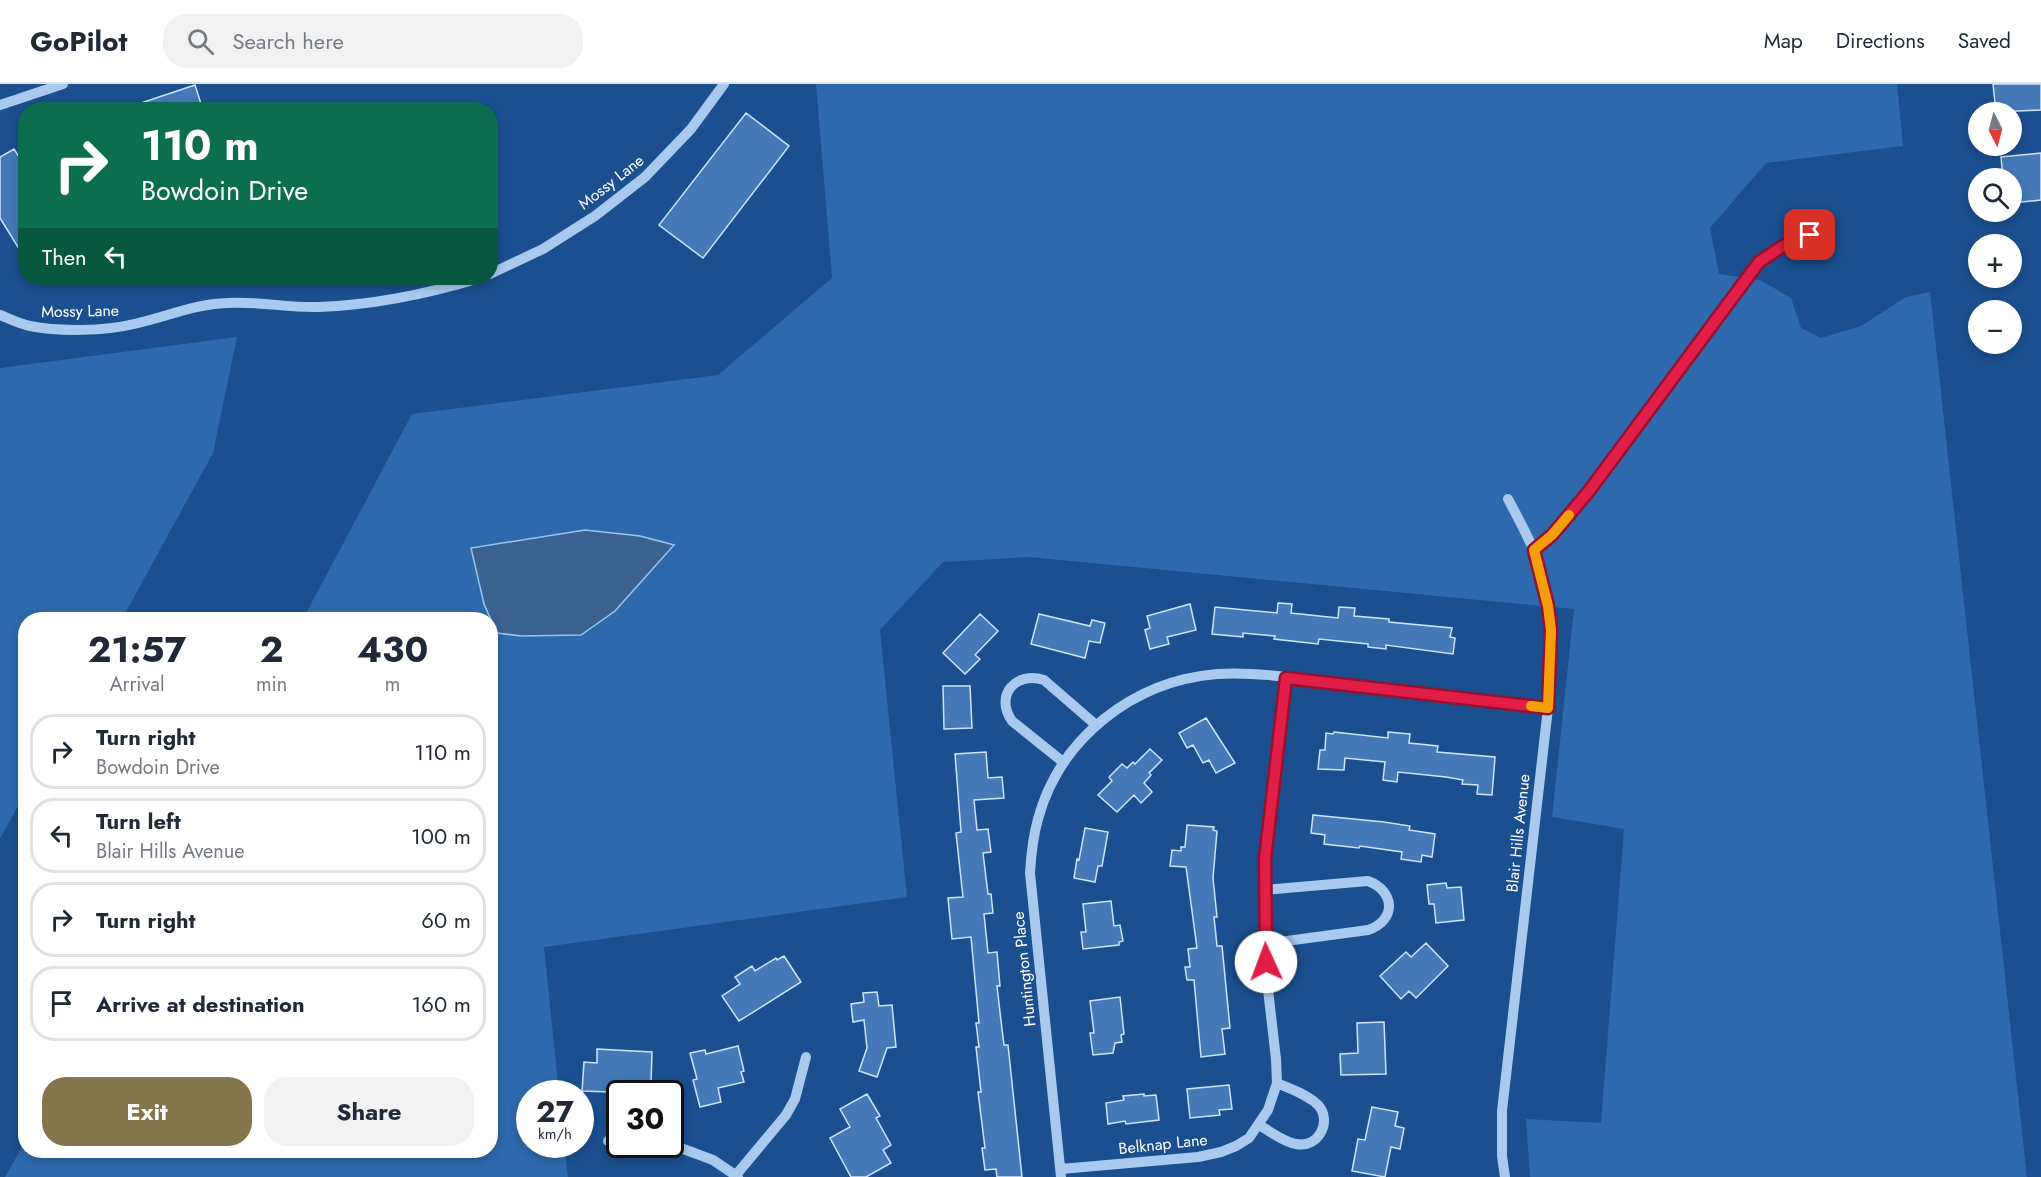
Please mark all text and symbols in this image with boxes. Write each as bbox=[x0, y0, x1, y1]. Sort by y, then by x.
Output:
search box bbox=[163, 14, 583, 68]
text: GoPilot bbox=[30, 21, 127, 62]
icon: search bbox=[184, 25, 217, 58]
text: Search here bbox=[232, 25, 344, 57]
text: Map bbox=[1764, 26, 1803, 56]
text: Directions bbox=[1836, 26, 1925, 56]
text: Saved bbox=[1958, 26, 2011, 56]
north arrow bbox=[1968, 102, 2022, 156]
map controls bbox=[1968, 102, 2022, 354]
text: 110 m bbox=[141, 115, 259, 176]
icon: right bbox=[42, 126, 120, 204]
street label: Mossy Lane bbox=[573, 149, 649, 215]
button: search bbox=[1968, 168, 2022, 222]
text: Bowdoin Drive bbox=[141, 171, 308, 210]
pin bbox=[1784, 209, 1835, 260]
icon: arrive bbox=[1793, 218, 1826, 251]
button: + bbox=[1968, 234, 2022, 288]
icon: left bbox=[99, 240, 132, 273]
text: Then bbox=[42, 241, 87, 273]
street label: Mossy Lane bbox=[41, 299, 119, 323]
button: − bbox=[1968, 300, 2022, 354]
text: 21:57 bbox=[88, 623, 186, 675]
text: 2 bbox=[260, 623, 283, 675]
text: 430 bbox=[357, 623, 428, 675]
text: Arrival bbox=[109, 670, 165, 699]
text: min bbox=[256, 670, 287, 699]
text: m bbox=[385, 670, 400, 699]
text: Turn right bbox=[96, 721, 196, 753]
icon: right bbox=[45, 735, 78, 768]
text: 110 m bbox=[414, 736, 471, 768]
text: Bowdoin Drive bbox=[96, 753, 220, 782]
street label: Blair Hills Avenue bbox=[1500, 773, 1536, 893]
text: Turn left bbox=[96, 805, 181, 837]
icon: left bbox=[45, 819, 78, 852]
text: 100 m bbox=[411, 820, 471, 852]
text: Blair Hills Avenue bbox=[96, 837, 245, 866]
icon: right bbox=[45, 903, 78, 936]
text: Turn right bbox=[96, 904, 196, 936]
text: 60 m bbox=[421, 904, 471, 936]
street label: Huntington Place bbox=[1007, 910, 1041, 1028]
position arrow bbox=[1234, 930, 1298, 994]
icon: arrive bbox=[45, 987, 78, 1020]
text: Arrive at destination bbox=[96, 988, 305, 1020]
text: 160 m bbox=[411, 988, 471, 1020]
button: Exit bbox=[42, 1077, 252, 1146]
button: Share bbox=[264, 1077, 474, 1146]
speed limit sign: 30 bbox=[606, 1080, 684, 1158]
text: 27 bbox=[536, 1090, 574, 1133]
text: km/h bbox=[538, 1123, 572, 1145]
street label: Belknap Lane bbox=[1117, 1128, 1209, 1160]

